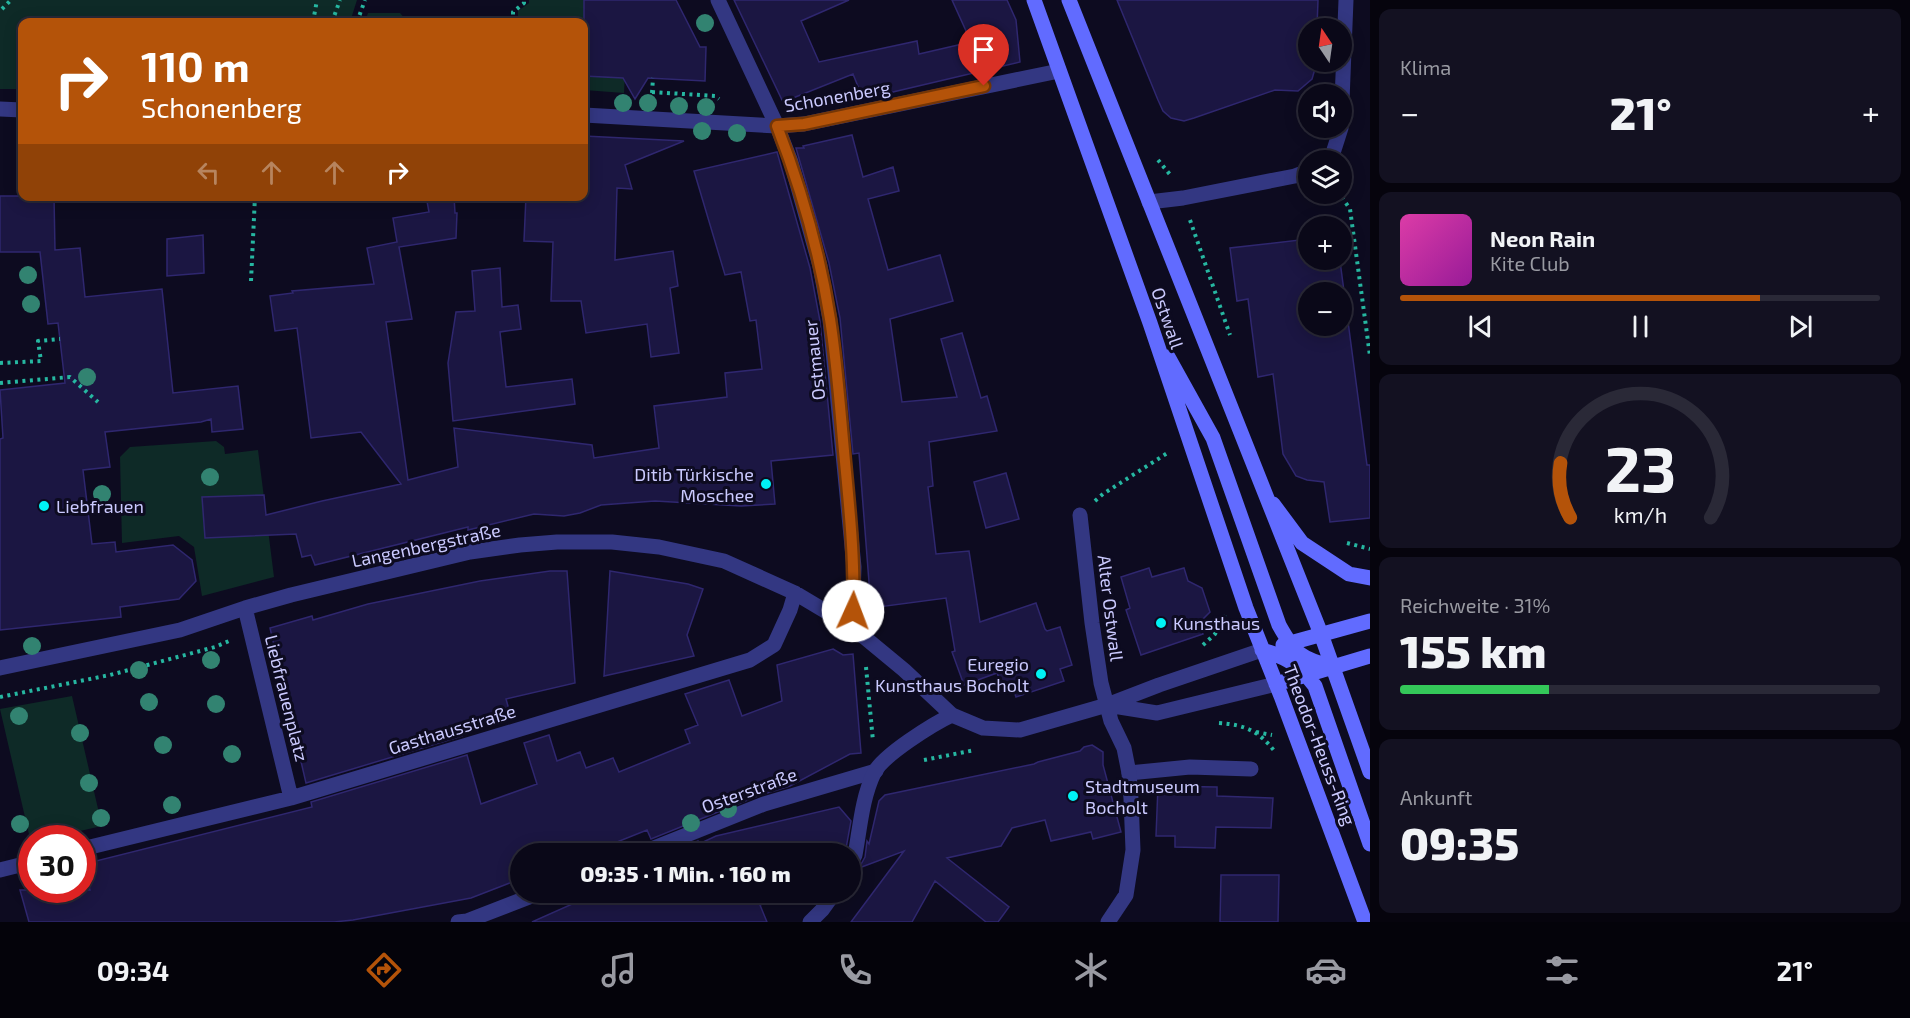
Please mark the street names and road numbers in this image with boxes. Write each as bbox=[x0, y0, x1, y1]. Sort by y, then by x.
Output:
street label: Schonenberg bbox=[782, 76, 892, 116]
street label: Ostwall bbox=[1147, 284, 1189, 352]
street label: Ostmauer bbox=[799, 319, 829, 401]
street label: Langenbergstraße bbox=[350, 518, 502, 572]
street label: Alter Ostwall bbox=[1094, 553, 1129, 663]
street label: Liebfrauenplatz bbox=[261, 632, 313, 764]
street label: Theodor-Heuss-Ring bbox=[1279, 662, 1361, 828]
street label: Gasthausstraße bbox=[386, 699, 518, 759]
street label: Osterstraße bbox=[698, 763, 800, 817]

